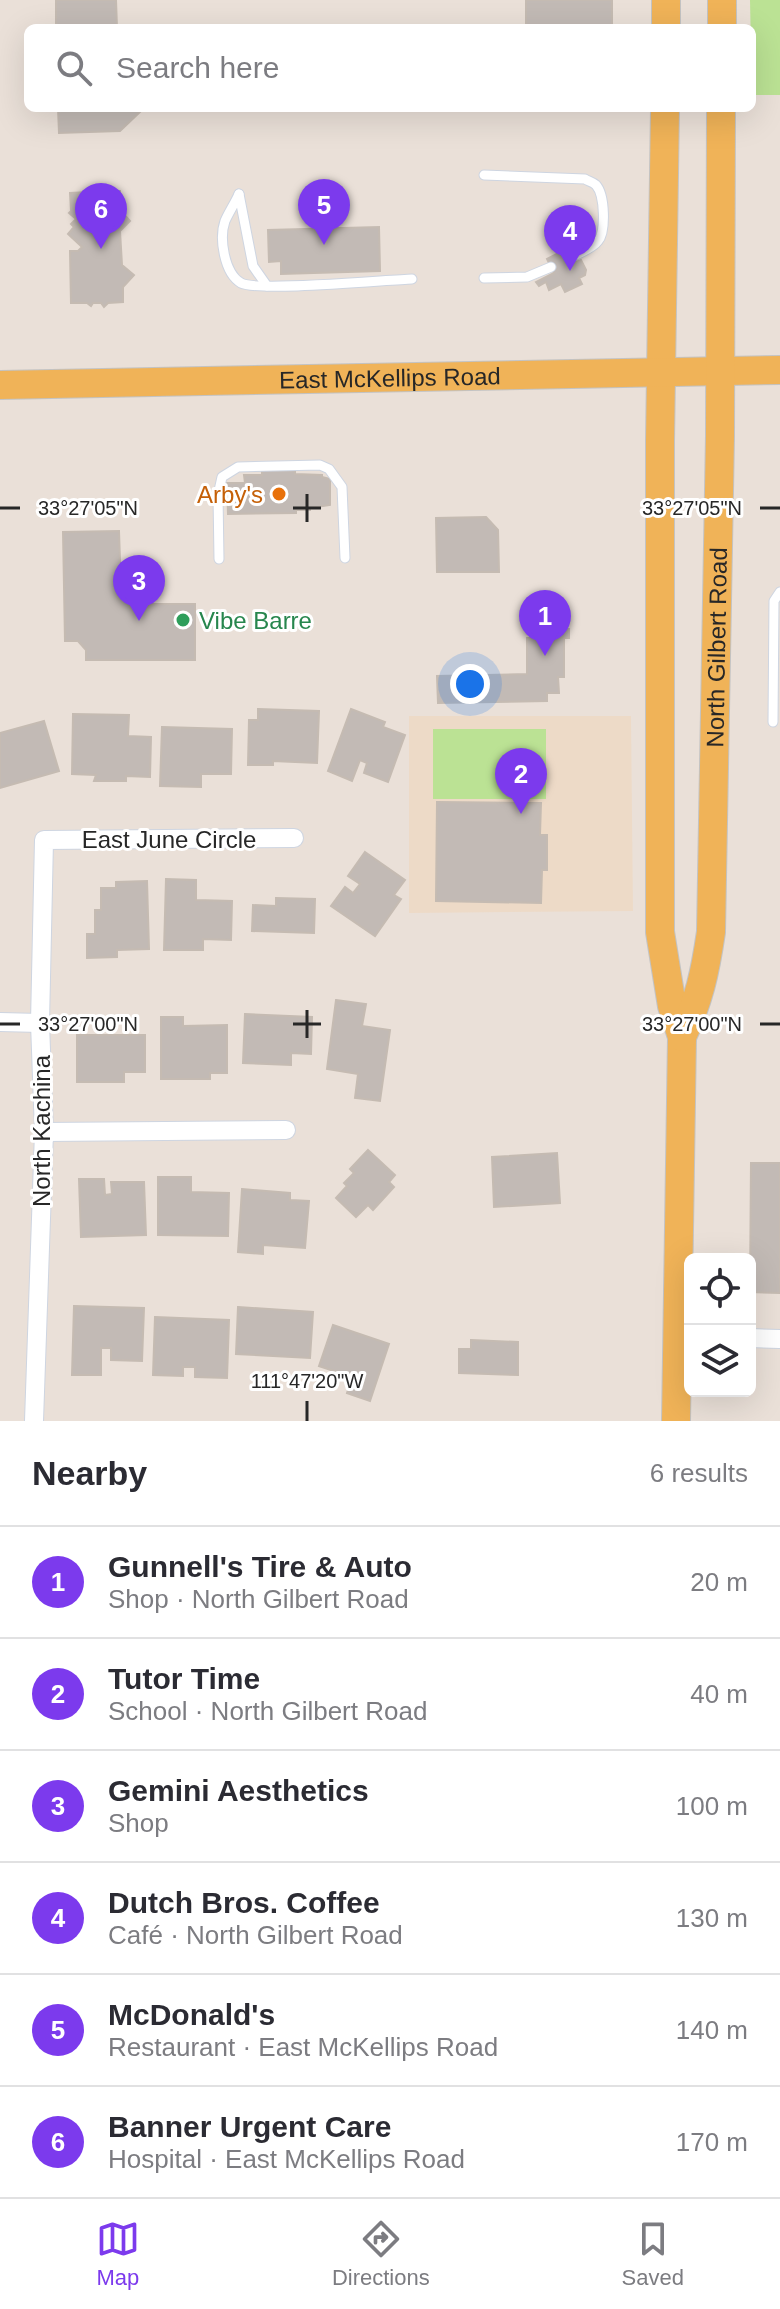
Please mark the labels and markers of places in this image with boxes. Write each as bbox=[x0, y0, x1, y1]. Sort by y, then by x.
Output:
pin: 5 bbox=[298, 179, 350, 245]
pin: 6 bbox=[75, 183, 127, 249]
pin: 4 bbox=[544, 205, 596, 271]
place label: Arby's bbox=[197, 481, 263, 508]
marker: Arby's bbox=[270, 485, 288, 503]
pin: 3 bbox=[113, 555, 165, 621]
pin: 1 bbox=[519, 590, 571, 656]
place label: Vibe Barre bbox=[199, 607, 312, 634]
marker: Vibe Barre bbox=[174, 611, 192, 629]
pin: 2 bbox=[495, 748, 547, 814]

